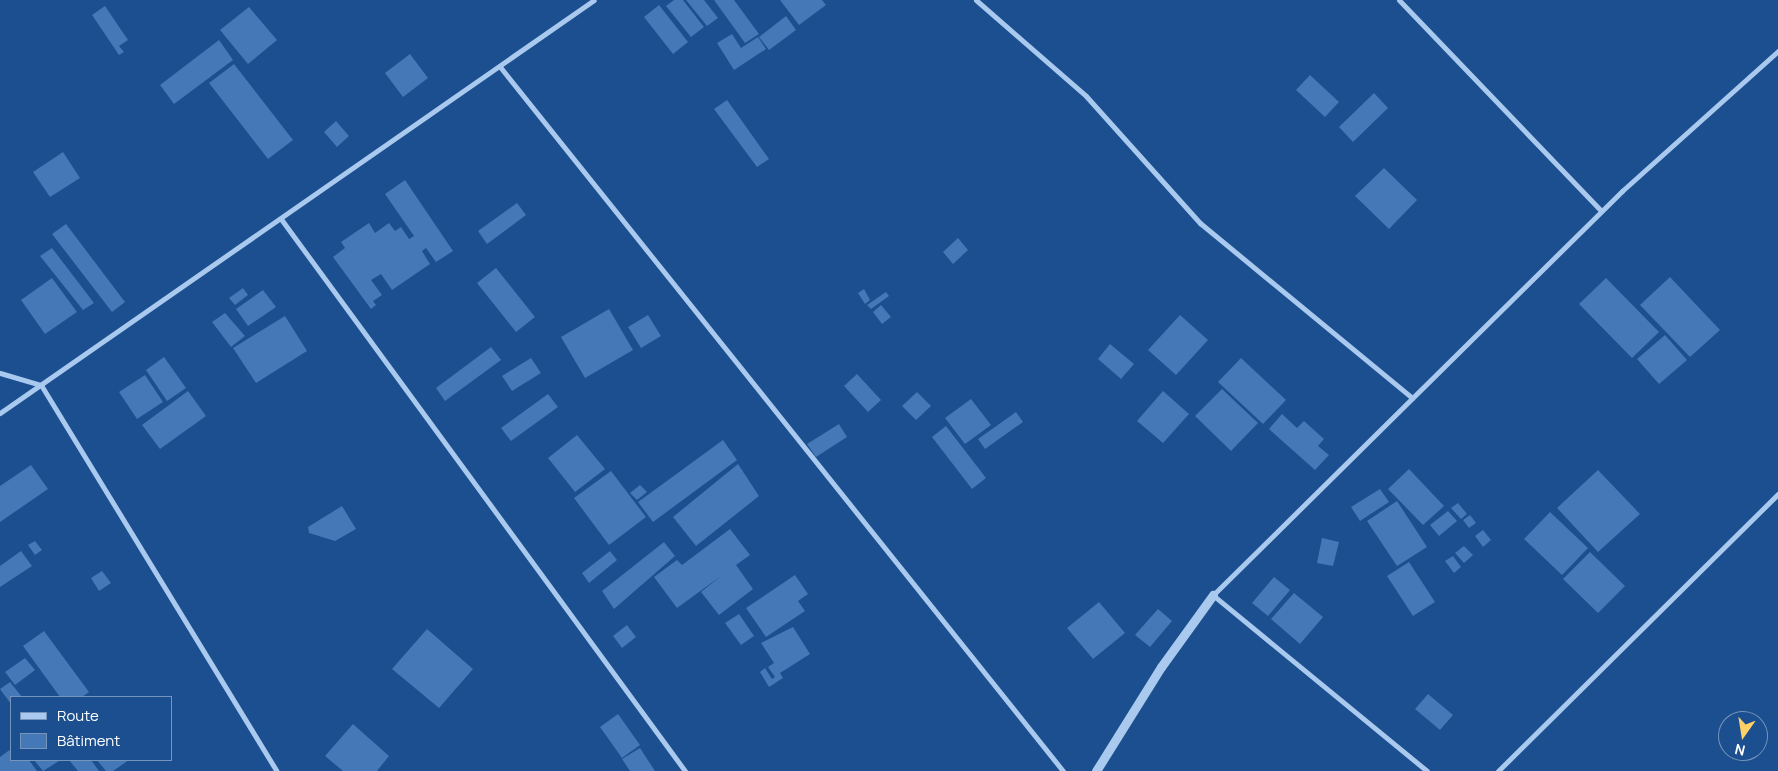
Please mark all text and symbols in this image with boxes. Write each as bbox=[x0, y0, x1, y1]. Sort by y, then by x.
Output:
legend bbox=[10, 696, 172, 761]
text: Route bbox=[57, 705, 99, 726]
north arrow bbox=[1718, 711, 1768, 761]
text: Bâtiment bbox=[57, 730, 120, 751]
text: N bbox=[1733, 740, 1747, 761]

